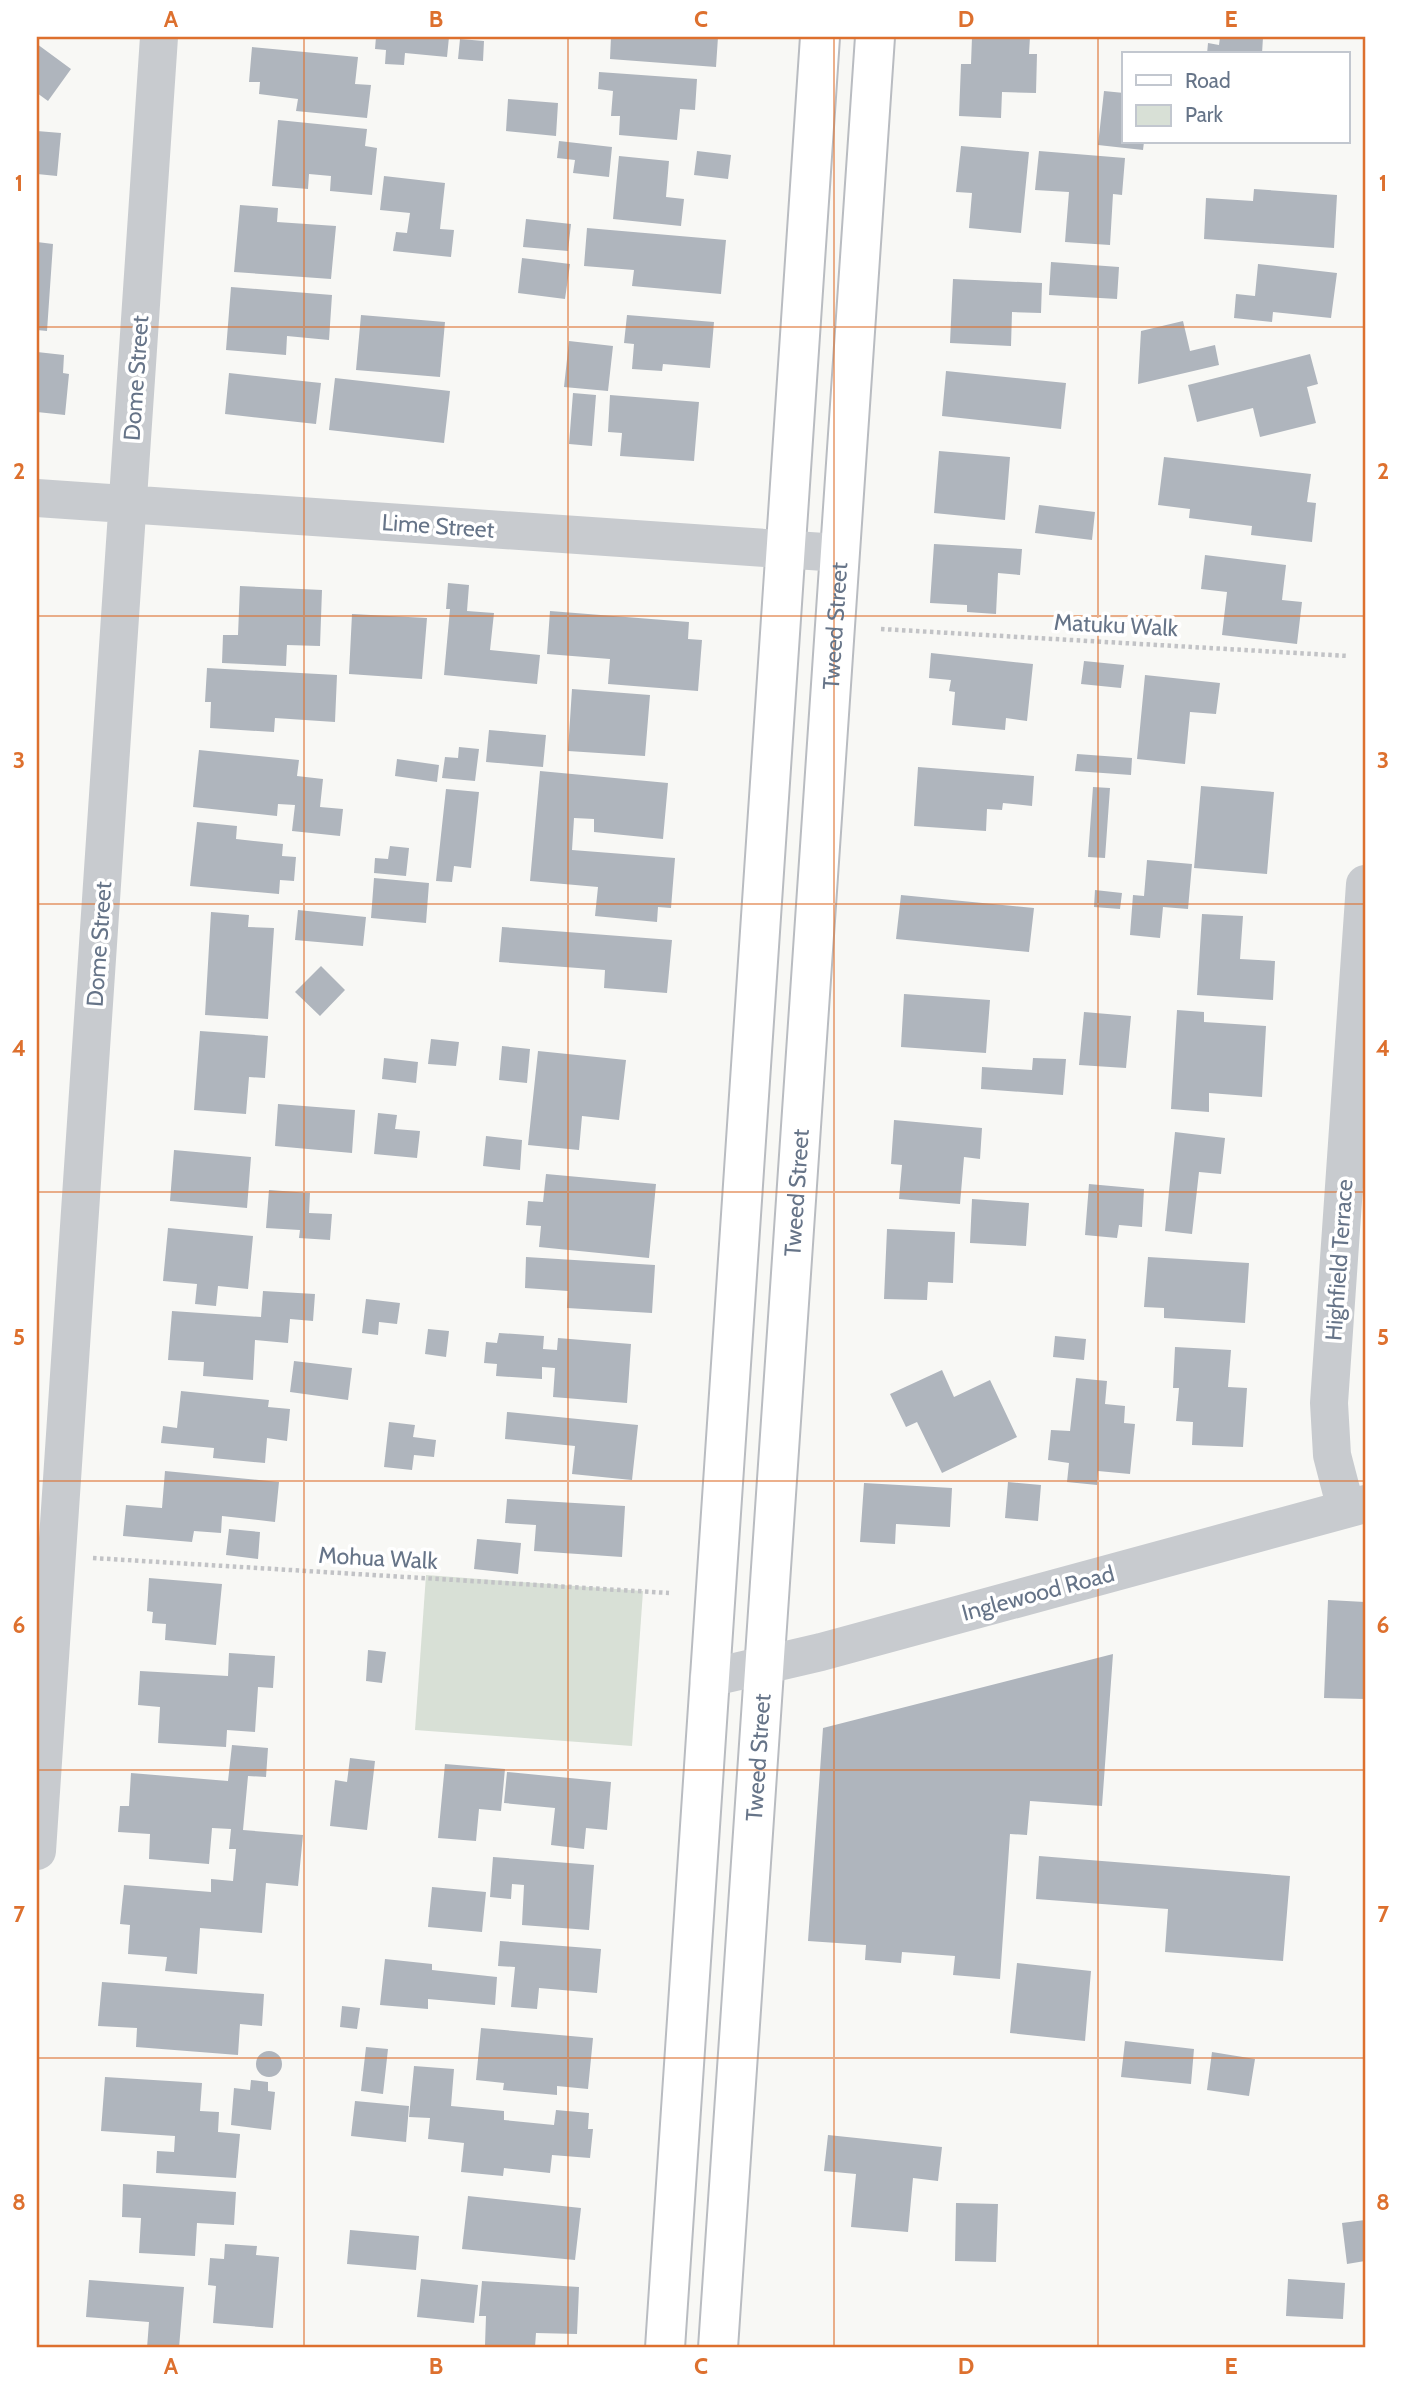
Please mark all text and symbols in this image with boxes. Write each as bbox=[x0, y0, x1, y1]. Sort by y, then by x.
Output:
text: A bbox=[164, 5, 179, 33]
text: B bbox=[429, 5, 443, 33]
text: C bbox=[694, 5, 708, 33]
text: D bbox=[958, 5, 974, 33]
text: E bbox=[1224, 5, 1238, 33]
legend bbox=[1122, 52, 1350, 144]
text: Road bbox=[1185, 68, 1231, 93]
text: Park bbox=[1185, 102, 1223, 127]
text: 1 bbox=[15, 169, 23, 197]
text: 1 bbox=[1379, 169, 1387, 197]
street label: Dome Street bbox=[118, 314, 154, 442]
text: 2 bbox=[13, 457, 25, 485]
text: 2 bbox=[1377, 457, 1389, 485]
street label: Lime Street bbox=[381, 508, 495, 544]
street label: Tweed Street bbox=[817, 561, 853, 691]
street label: Matuku Walk bbox=[1053, 608, 1179, 642]
text: 3 bbox=[13, 746, 25, 774]
text: 3 bbox=[1377, 746, 1389, 774]
street label: Dome Street bbox=[81, 880, 117, 1008]
text: 4 bbox=[12, 1034, 26, 1062]
text: 4 bbox=[1376, 1034, 1390, 1062]
street label: Tweed Street bbox=[778, 1128, 815, 1257]
street label: Highfield Terrace bbox=[1319, 1178, 1359, 1342]
text: 5 bbox=[13, 1323, 25, 1351]
text: 5 bbox=[1377, 1323, 1389, 1351]
street label: Mohua Walk bbox=[318, 1541, 439, 1575]
street label: Inglewood Road bbox=[959, 1559, 1117, 1627]
text: 6 bbox=[13, 1611, 25, 1639]
text: 6 bbox=[1377, 1611, 1389, 1639]
street label: Tweed Street bbox=[740, 1692, 776, 1822]
text: 7 bbox=[13, 1900, 25, 1928]
text: 7 bbox=[1377, 1900, 1389, 1928]
text: 8 bbox=[12, 2188, 26, 2216]
text: 8 bbox=[1376, 2188, 1390, 2216]
text: A bbox=[164, 2352, 179, 2380]
text: B bbox=[429, 2352, 443, 2380]
text: C bbox=[694, 2352, 708, 2380]
text: D bbox=[958, 2352, 974, 2380]
text: E bbox=[1224, 2352, 1238, 2380]

